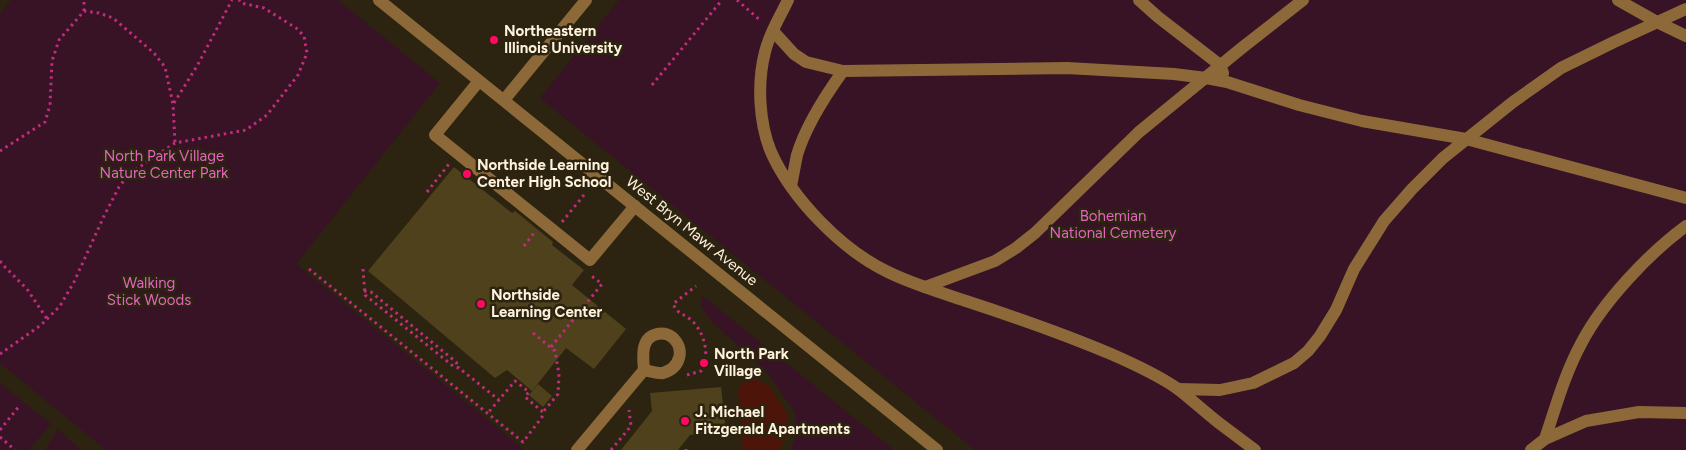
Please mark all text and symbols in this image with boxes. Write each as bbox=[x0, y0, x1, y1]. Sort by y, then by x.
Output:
place label: Northeastern Illinois University bbox=[504, 22, 622, 57]
marker: Northeastern Illinois University bbox=[488, 34, 500, 46]
park label: North Park Village Nature Center Park bbox=[100, 147, 229, 182]
place label: Northside Learning Center High School bbox=[477, 156, 611, 191]
marker: Northside Learning Center High School bbox=[461, 168, 473, 180]
street label: West Bryn Mawr Avenue bbox=[623, 172, 761, 290]
park label: Bohemian National Cemetery bbox=[1050, 207, 1177, 242]
park label: Walking Stick Woods bbox=[107, 274, 191, 309]
place label: Northside Learning Center bbox=[491, 286, 603, 321]
marker: Northside Learning Center bbox=[475, 298, 487, 310]
place label: North Park Village bbox=[714, 345, 789, 380]
marker: North Park Village bbox=[698, 357, 710, 369]
place label: J. Michael Fitzgerald Apartments bbox=[695, 403, 850, 438]
marker: J. Michael Fitzgerald Apartments bbox=[679, 415, 691, 427]

